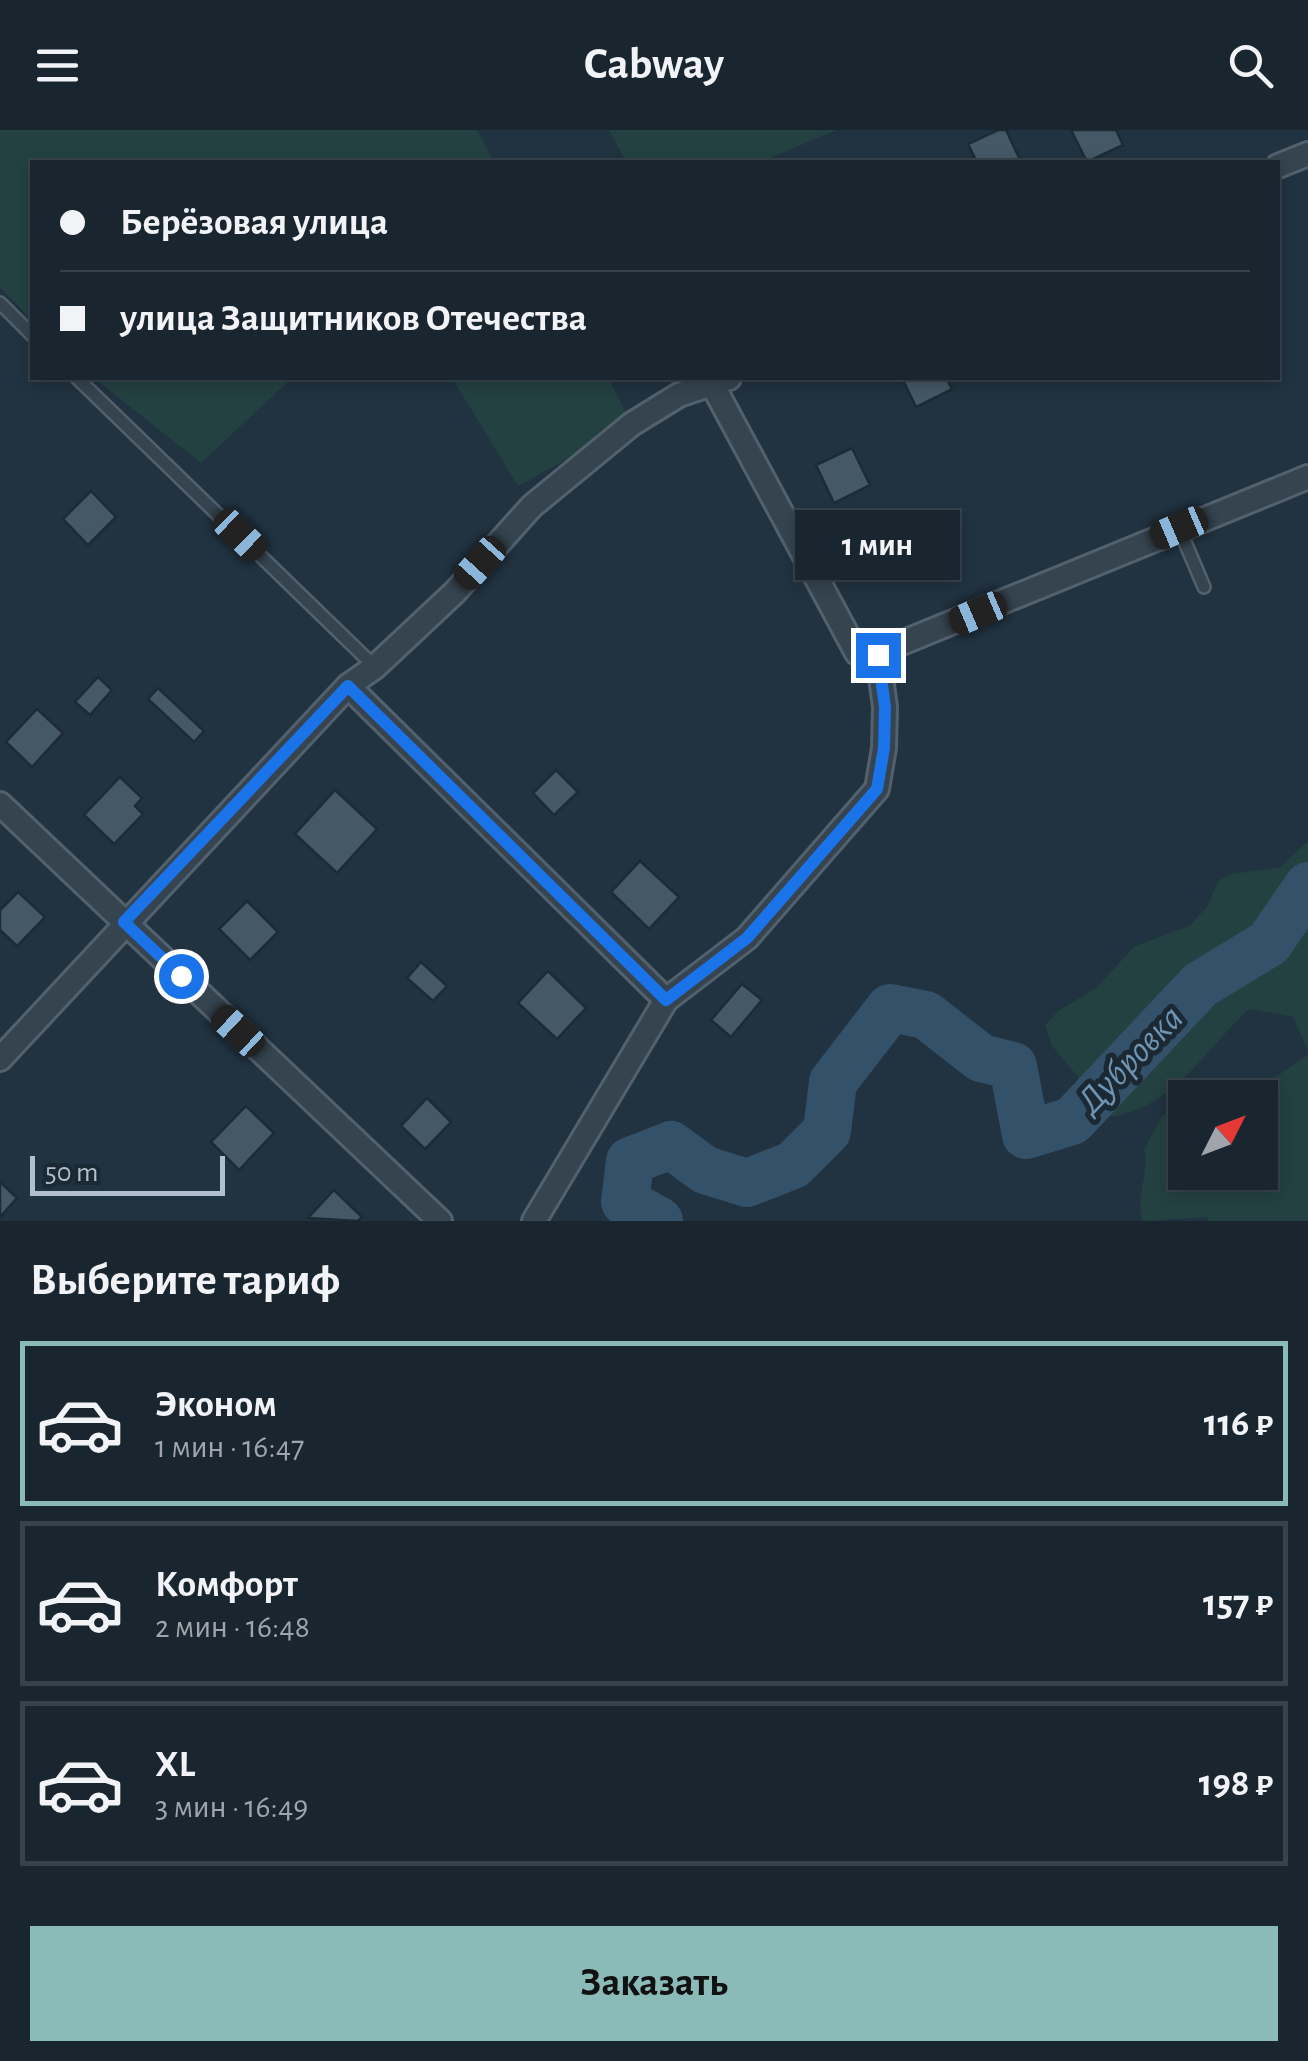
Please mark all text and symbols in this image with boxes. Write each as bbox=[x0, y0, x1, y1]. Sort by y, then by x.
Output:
icon: menu bbox=[30, 38, 85, 93]
icon: search bbox=[1223, 38, 1278, 93]
text: Cabway bbox=[584, 42, 724, 87]
text: Берёзовая улица bbox=[120, 204, 388, 242]
text: улица Защитников Отечества bbox=[120, 300, 587, 338]
car bbox=[1146, 502, 1212, 554]
car bbox=[208, 503, 272, 567]
callout: 1 мин bbox=[796, 510, 960, 580]
text: 1 мин bbox=[842, 529, 913, 561]
car bbox=[449, 531, 511, 595]
car bbox=[945, 587, 1011, 639]
route end bbox=[856, 633, 901, 678]
route start bbox=[159, 954, 204, 999]
water label: Дубровка bbox=[1069, 999, 1191, 1123]
car bbox=[206, 1000, 270, 1062]
north arrow bbox=[1168, 1080, 1278, 1190]
map controls bbox=[1168, 1080, 1278, 1190]
scale bar bbox=[30, 1151, 225, 1196]
text: 50 m bbox=[45, 1159, 99, 1187]
text: Выберите тариф bbox=[30, 1258, 340, 1303]
icon: car bbox=[35, 1379, 125, 1469]
text: Эконом bbox=[155, 1386, 277, 1424]
text: 116 ₽ bbox=[1204, 1405, 1273, 1443]
text: 1 мин · 16:47 bbox=[155, 1431, 304, 1463]
icon: car bbox=[35, 1559, 125, 1649]
text: Комфорт bbox=[155, 1566, 298, 1604]
text: 157 ₽ bbox=[1203, 1585, 1273, 1623]
text: 2 мин · 16:48 bbox=[155, 1611, 310, 1643]
icon: car bbox=[35, 1739, 125, 1829]
text: XL bbox=[155, 1746, 195, 1784]
text: 198 ₽ bbox=[1199, 1765, 1273, 1803]
text: 3 мин · 16:49 bbox=[155, 1791, 308, 1823]
button: Заказать bbox=[30, 1926, 1278, 2041]

